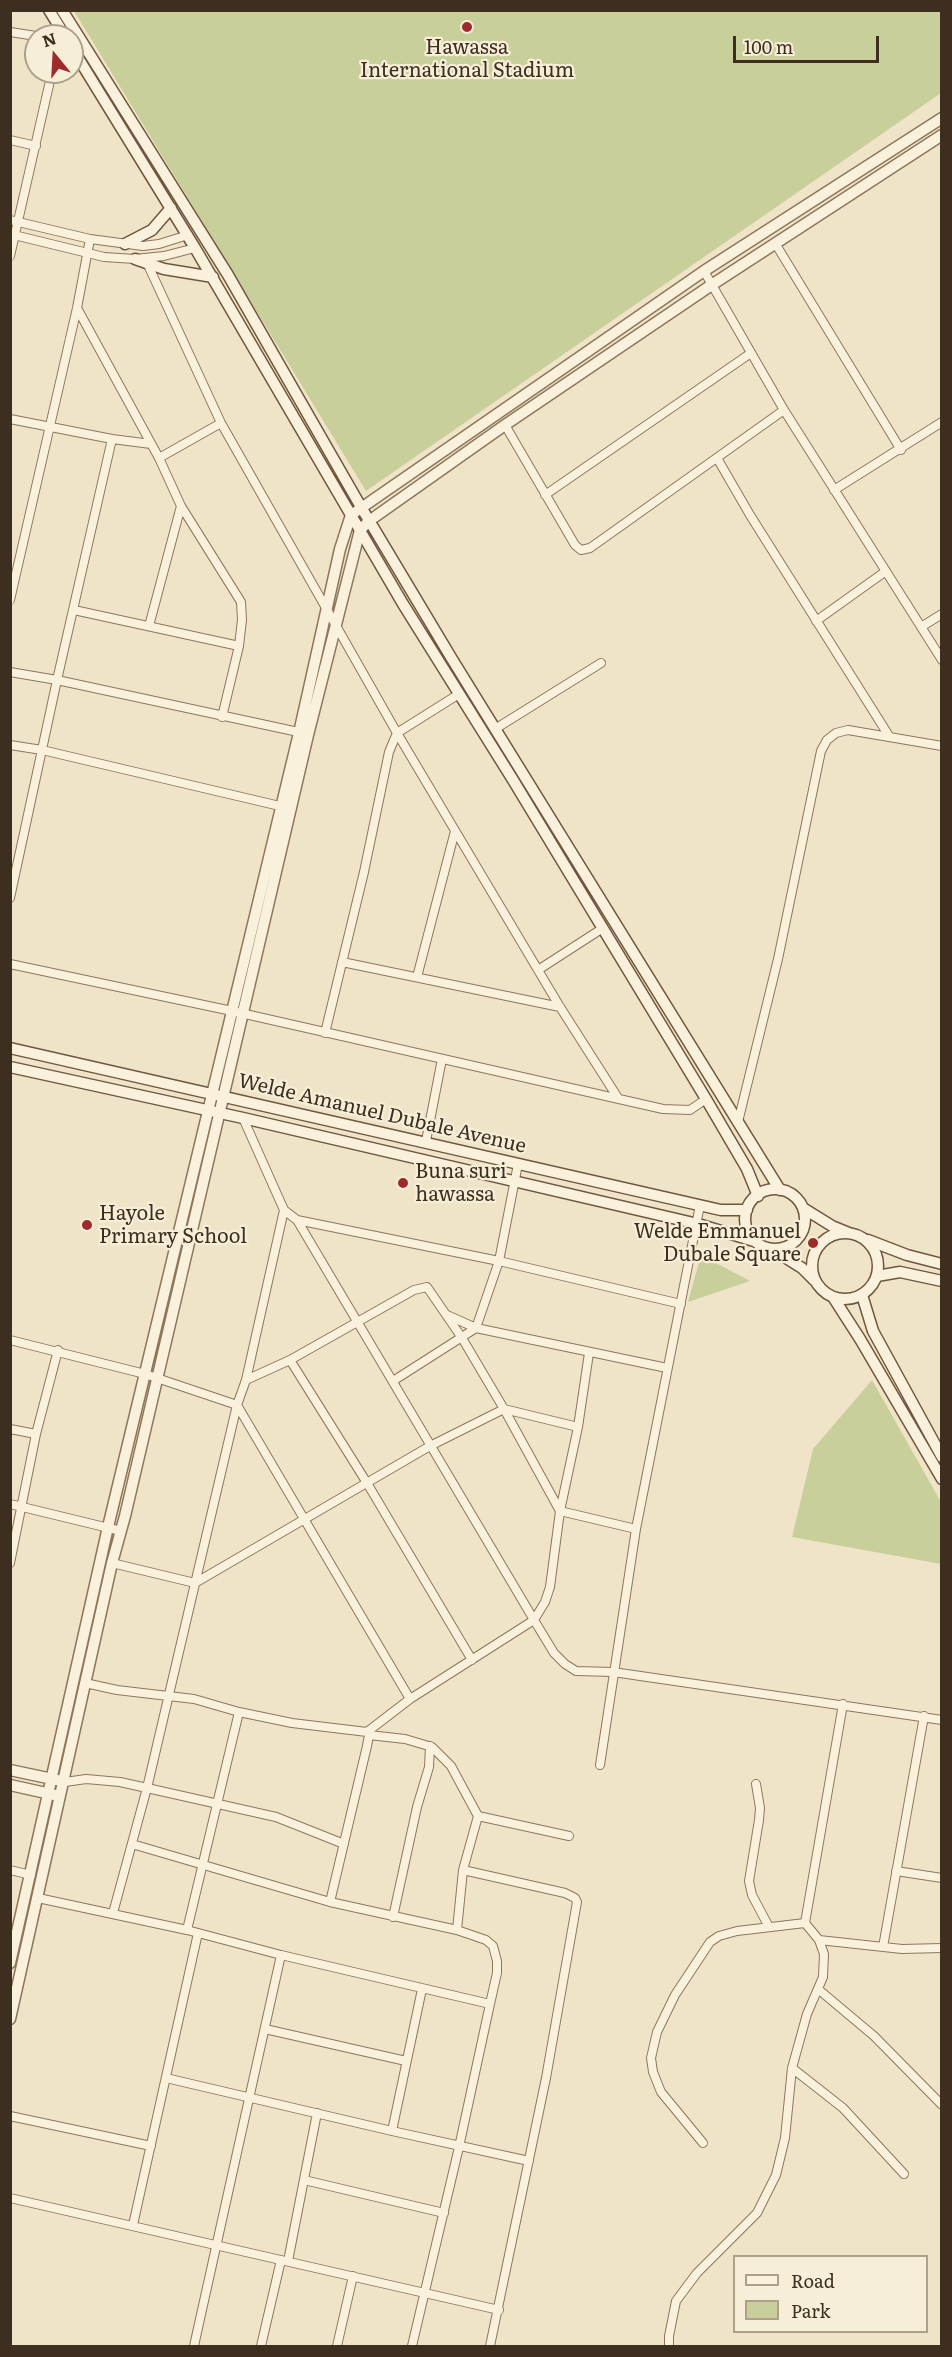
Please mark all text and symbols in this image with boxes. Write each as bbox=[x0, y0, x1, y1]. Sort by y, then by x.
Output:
marker: Hawassa International Stadium bbox=[460, 20, 474, 34]
north arrow bbox=[24, 24, 84, 84]
scale bar bbox=[736, 24, 882, 62]
text: N bbox=[39, 25, 59, 52]
text: 100 m bbox=[744, 33, 793, 60]
place label: Hawassa International Stadium bbox=[360, 36, 574, 83]
street label: Welde Amanuel Dubale Avenue bbox=[236, 1069, 528, 1159]
place label: Buna suri hawassa bbox=[415, 1160, 507, 1207]
marker: Buna suri hawassa bbox=[396, 1176, 410, 1190]
place label: Hayole Primary School bbox=[99, 1202, 247, 1249]
marker: Hayole Primary School bbox=[80, 1218, 94, 1232]
place label: Welde Emmanuel Dubale Square bbox=[634, 1220, 801, 1267]
marker: Welde Emmanuel Dubale Square bbox=[806, 1236, 820, 1250]
legend bbox=[733, 2255, 928, 2333]
text: Road bbox=[791, 2267, 835, 2294]
text: Park bbox=[791, 2297, 830, 2324]

